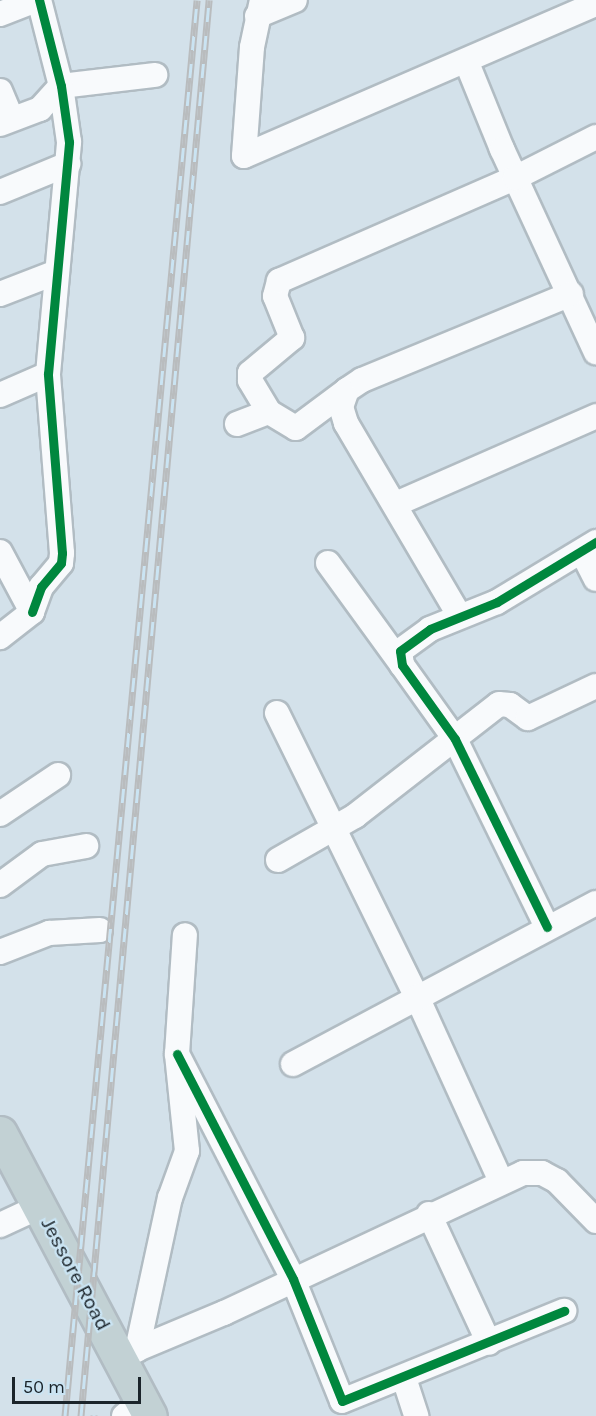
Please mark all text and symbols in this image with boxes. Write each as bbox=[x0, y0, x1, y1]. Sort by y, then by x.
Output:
street label: Jessore Road bbox=[36, 1213, 116, 1335]
scale bar bbox=[15, 1365, 144, 1403]
text: 50 m bbox=[23, 1376, 65, 1398]

